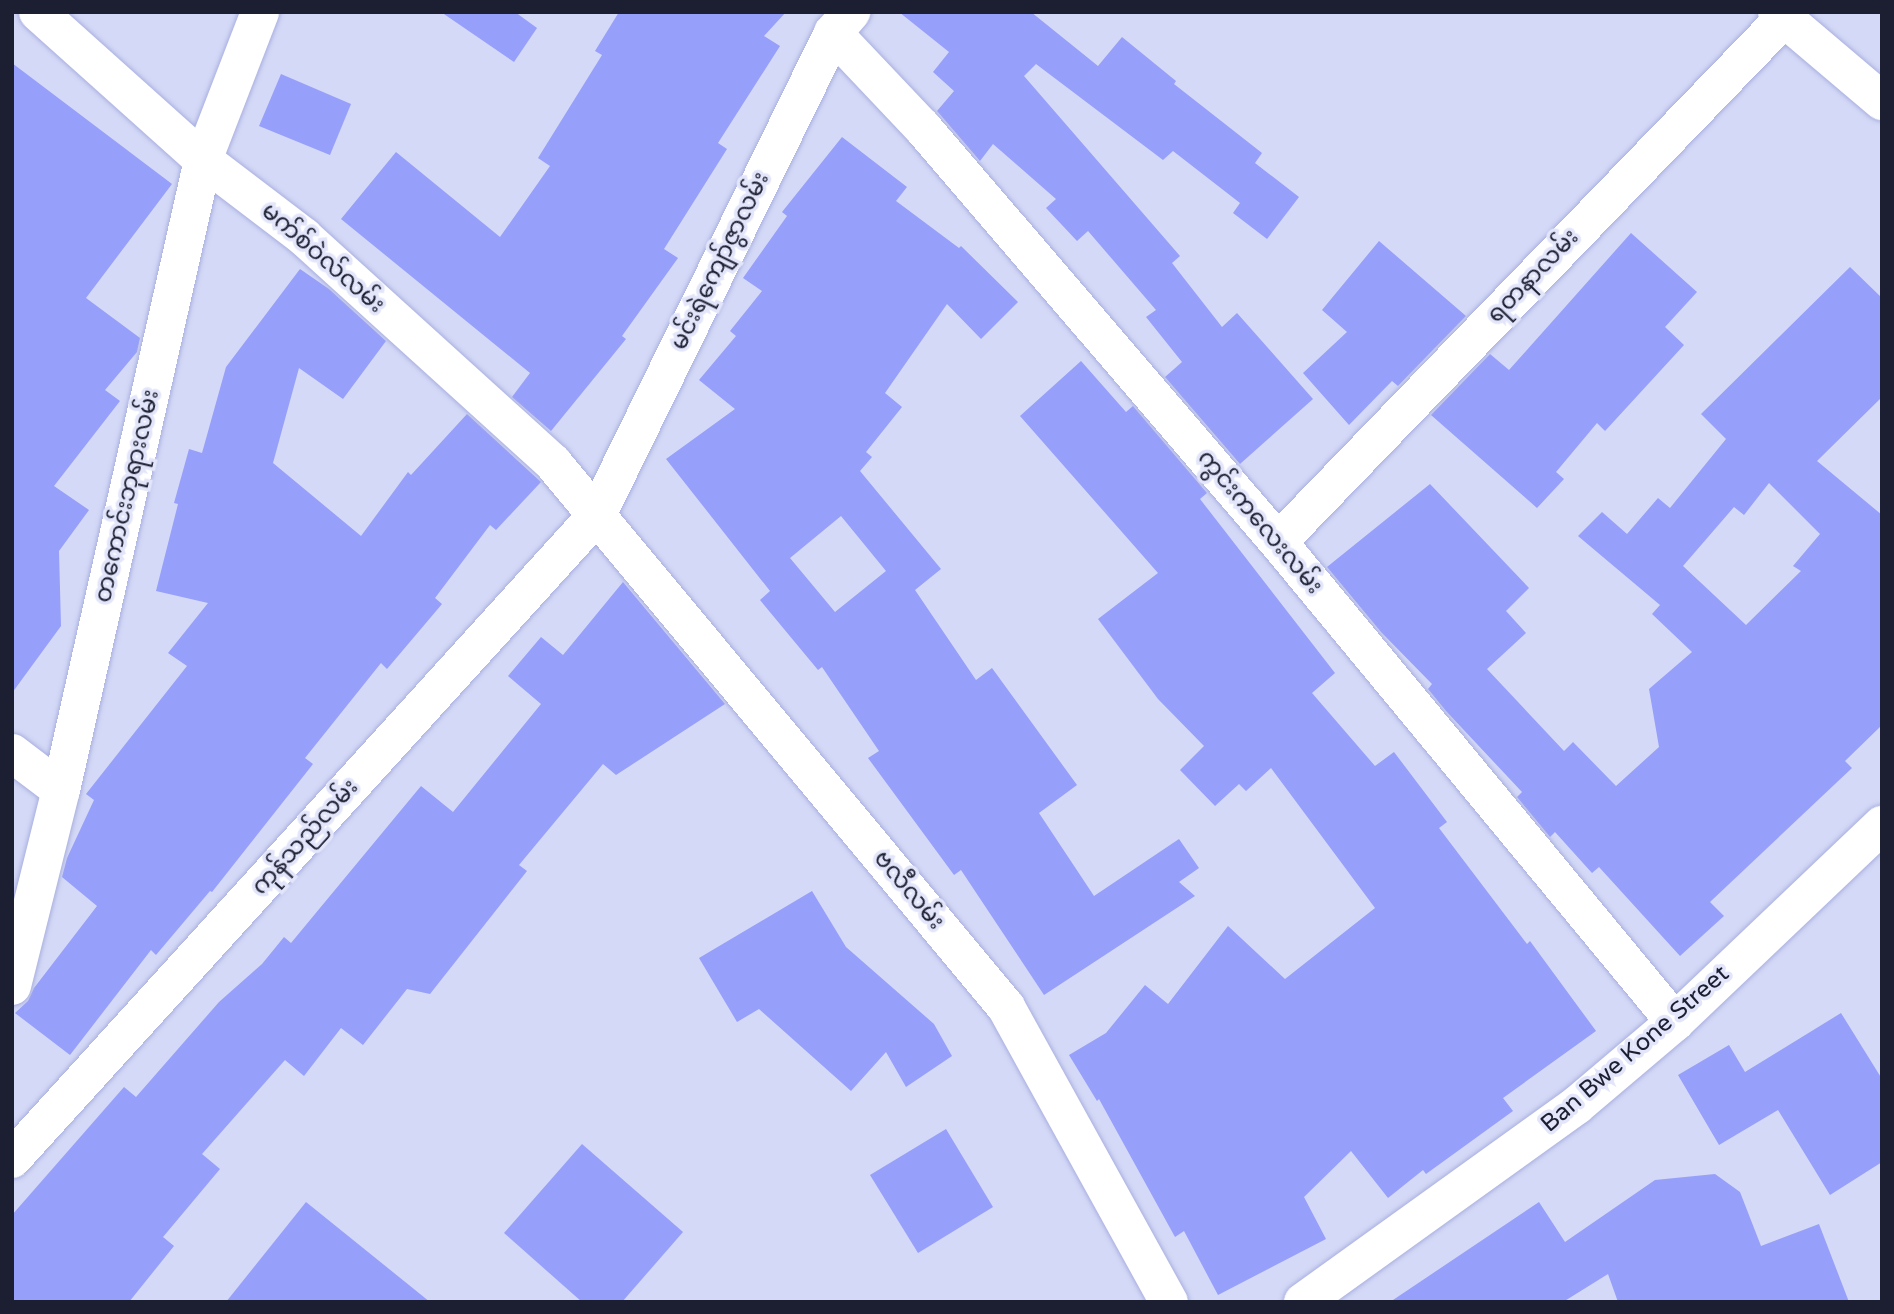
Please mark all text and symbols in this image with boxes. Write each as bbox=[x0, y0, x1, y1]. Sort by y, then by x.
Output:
street label: မင်းရဲကျော်ဇွာလမ်း bbox=[664, 167, 776, 355]
street label: မက်စ်ဝဲလ်လမ်း bbox=[255, 197, 391, 319]
street label: ရတနာလမ်း bbox=[1481, 223, 1585, 329]
street label: တကောင်းဘုရားလမ်း bbox=[88, 387, 166, 605]
street label: ကွင်းကလေးလမ်း bbox=[1191, 444, 1329, 600]
street label: ကုန်သည်လမ်း bbox=[245, 773, 365, 901]
street label: ဗလီလမ်း bbox=[868, 844, 950, 936]
street label: Ban Bwe Kone Street bbox=[1535, 960, 1735, 1138]

